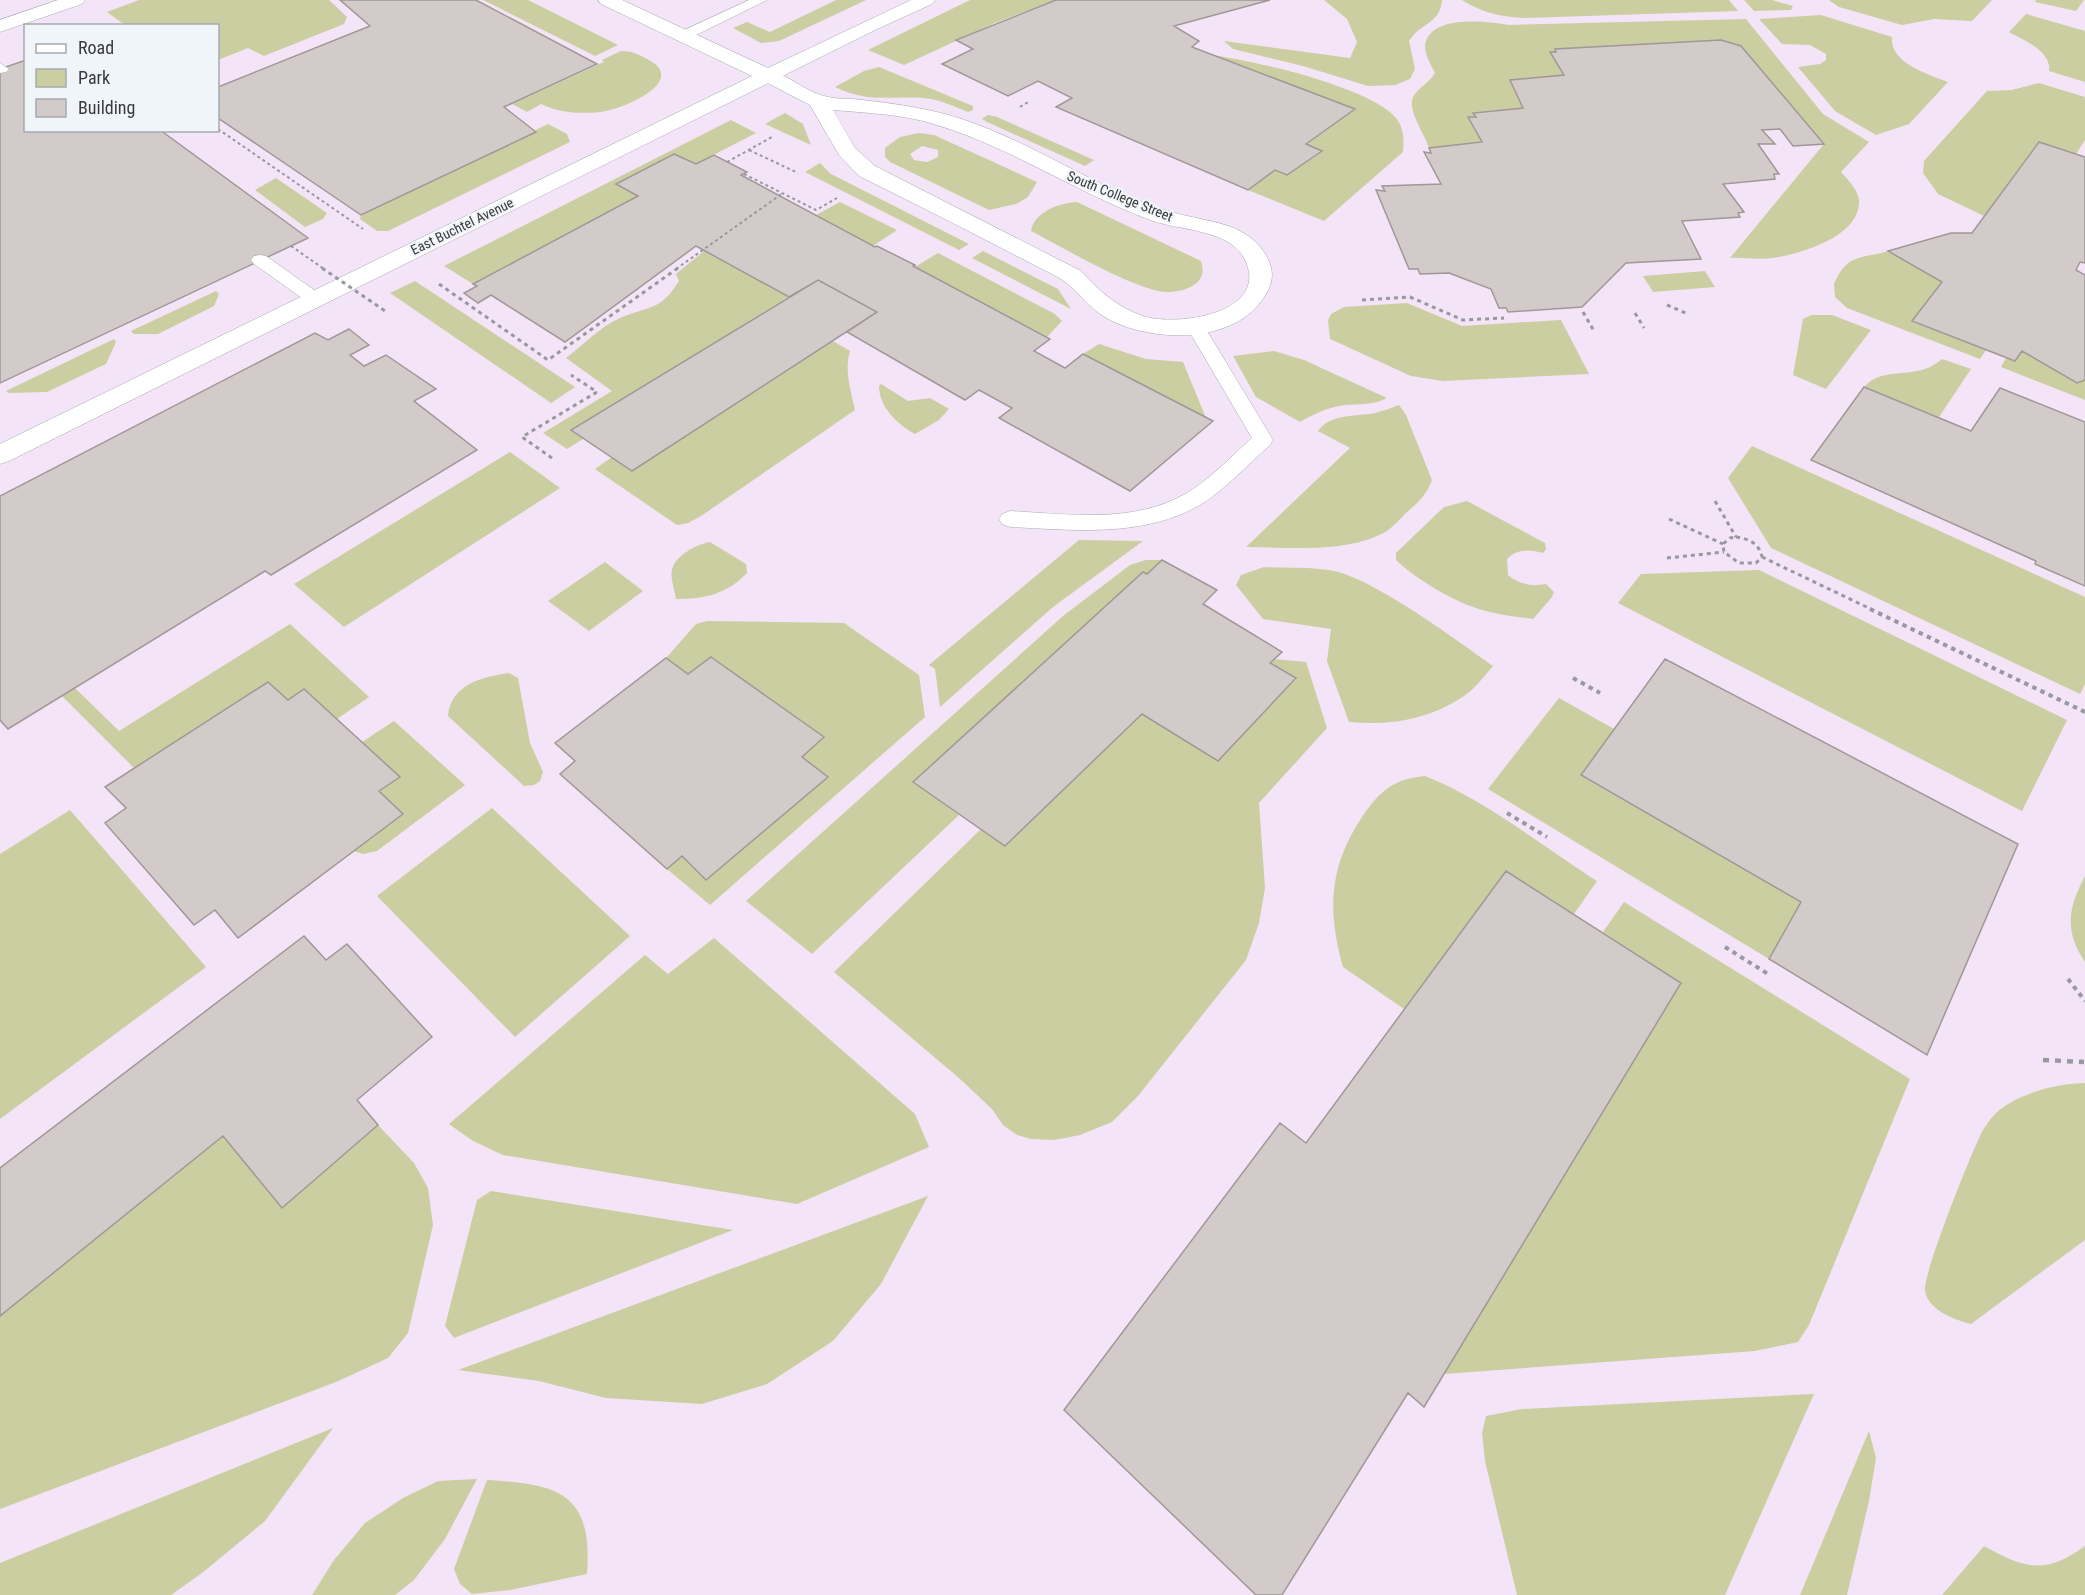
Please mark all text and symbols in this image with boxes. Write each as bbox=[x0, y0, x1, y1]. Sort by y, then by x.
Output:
legend bbox=[24, 24, 219, 132]
text: Road bbox=[78, 37, 114, 58]
text: Park bbox=[78, 67, 110, 88]
text: Building bbox=[78, 97, 135, 118]
street label: South College Street bbox=[1065, 167, 1175, 225]
street label: East Buchtel Avenue bbox=[408, 194, 516, 258]

